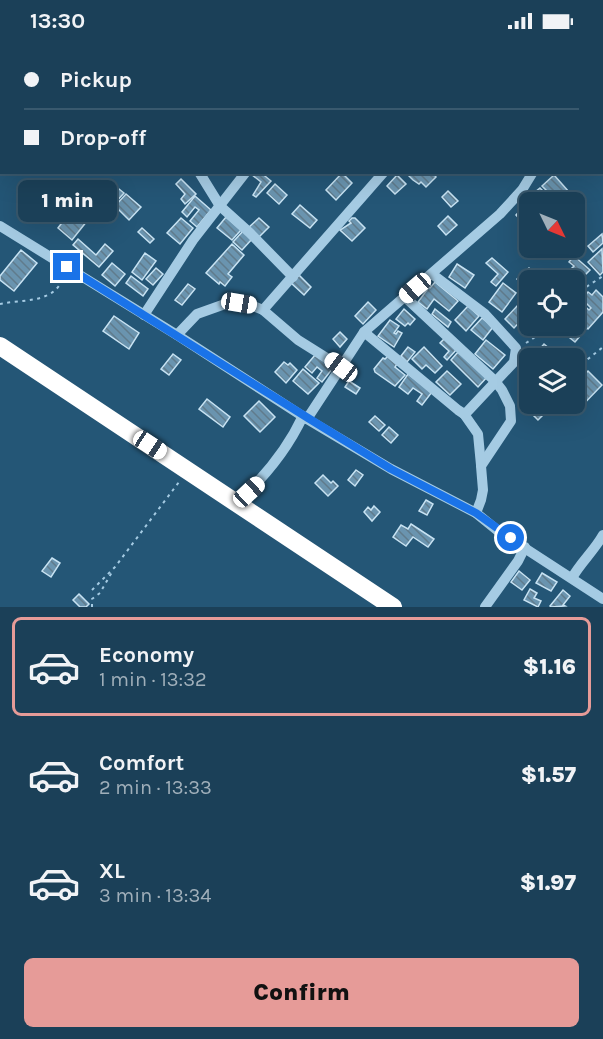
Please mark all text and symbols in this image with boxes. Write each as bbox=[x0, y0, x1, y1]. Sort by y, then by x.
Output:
text: 13:30 bbox=[30, 8, 85, 34]
text: Pickup bbox=[60, 67, 132, 93]
text: Drop-off bbox=[60, 125, 146, 151]
callout: 1 min bbox=[17, 180, 116, 222]
text: 1 min bbox=[41, 189, 94, 212]
north arrow bbox=[519, 192, 585, 258]
map controls bbox=[519, 192, 585, 414]
route end bbox=[53, 253, 80, 280]
car bbox=[396, 269, 434, 307]
button: locate bbox=[519, 270, 585, 336]
car bbox=[220, 291, 258, 315]
button: layers bbox=[519, 348, 585, 414]
car bbox=[321, 349, 361, 385]
car bbox=[130, 428, 170, 462]
car bbox=[230, 473, 268, 511]
route start bbox=[497, 524, 524, 551]
icon: car bbox=[27, 640, 81, 694]
text: Economy bbox=[99, 642, 194, 668]
text: $1.16 bbox=[523, 654, 576, 680]
text: 1 min · 13:32 bbox=[99, 668, 207, 691]
icon: car bbox=[27, 748, 81, 802]
text: Comfort bbox=[99, 750, 184, 776]
text: $1.57 bbox=[521, 762, 576, 788]
text: 2 min · 13:33 bbox=[99, 776, 212, 799]
icon: car bbox=[27, 856, 81, 910]
text: XL bbox=[99, 858, 125, 884]
text: $1.97 bbox=[520, 870, 576, 896]
text: 3 min · 13:34 bbox=[99, 884, 211, 907]
button: Confirm bbox=[24, 958, 579, 1027]

